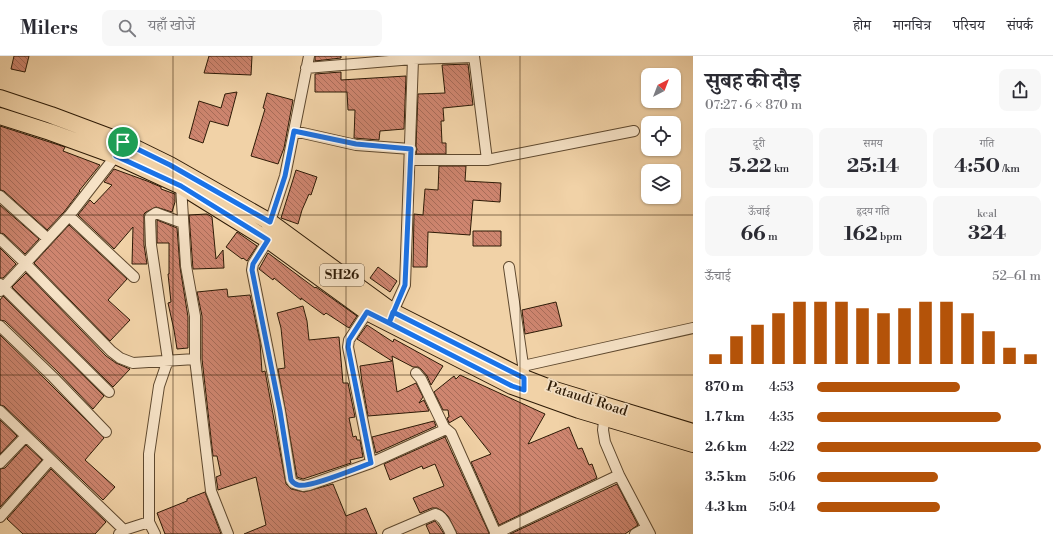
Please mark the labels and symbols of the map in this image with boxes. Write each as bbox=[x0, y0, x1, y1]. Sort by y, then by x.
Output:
north arrow bbox=[641, 68, 681, 108]
pin bbox=[106, 125, 140, 159]
road number: SH26 bbox=[320, 264, 364, 286]
street label: Pataudi Road bbox=[544, 377, 630, 421]

